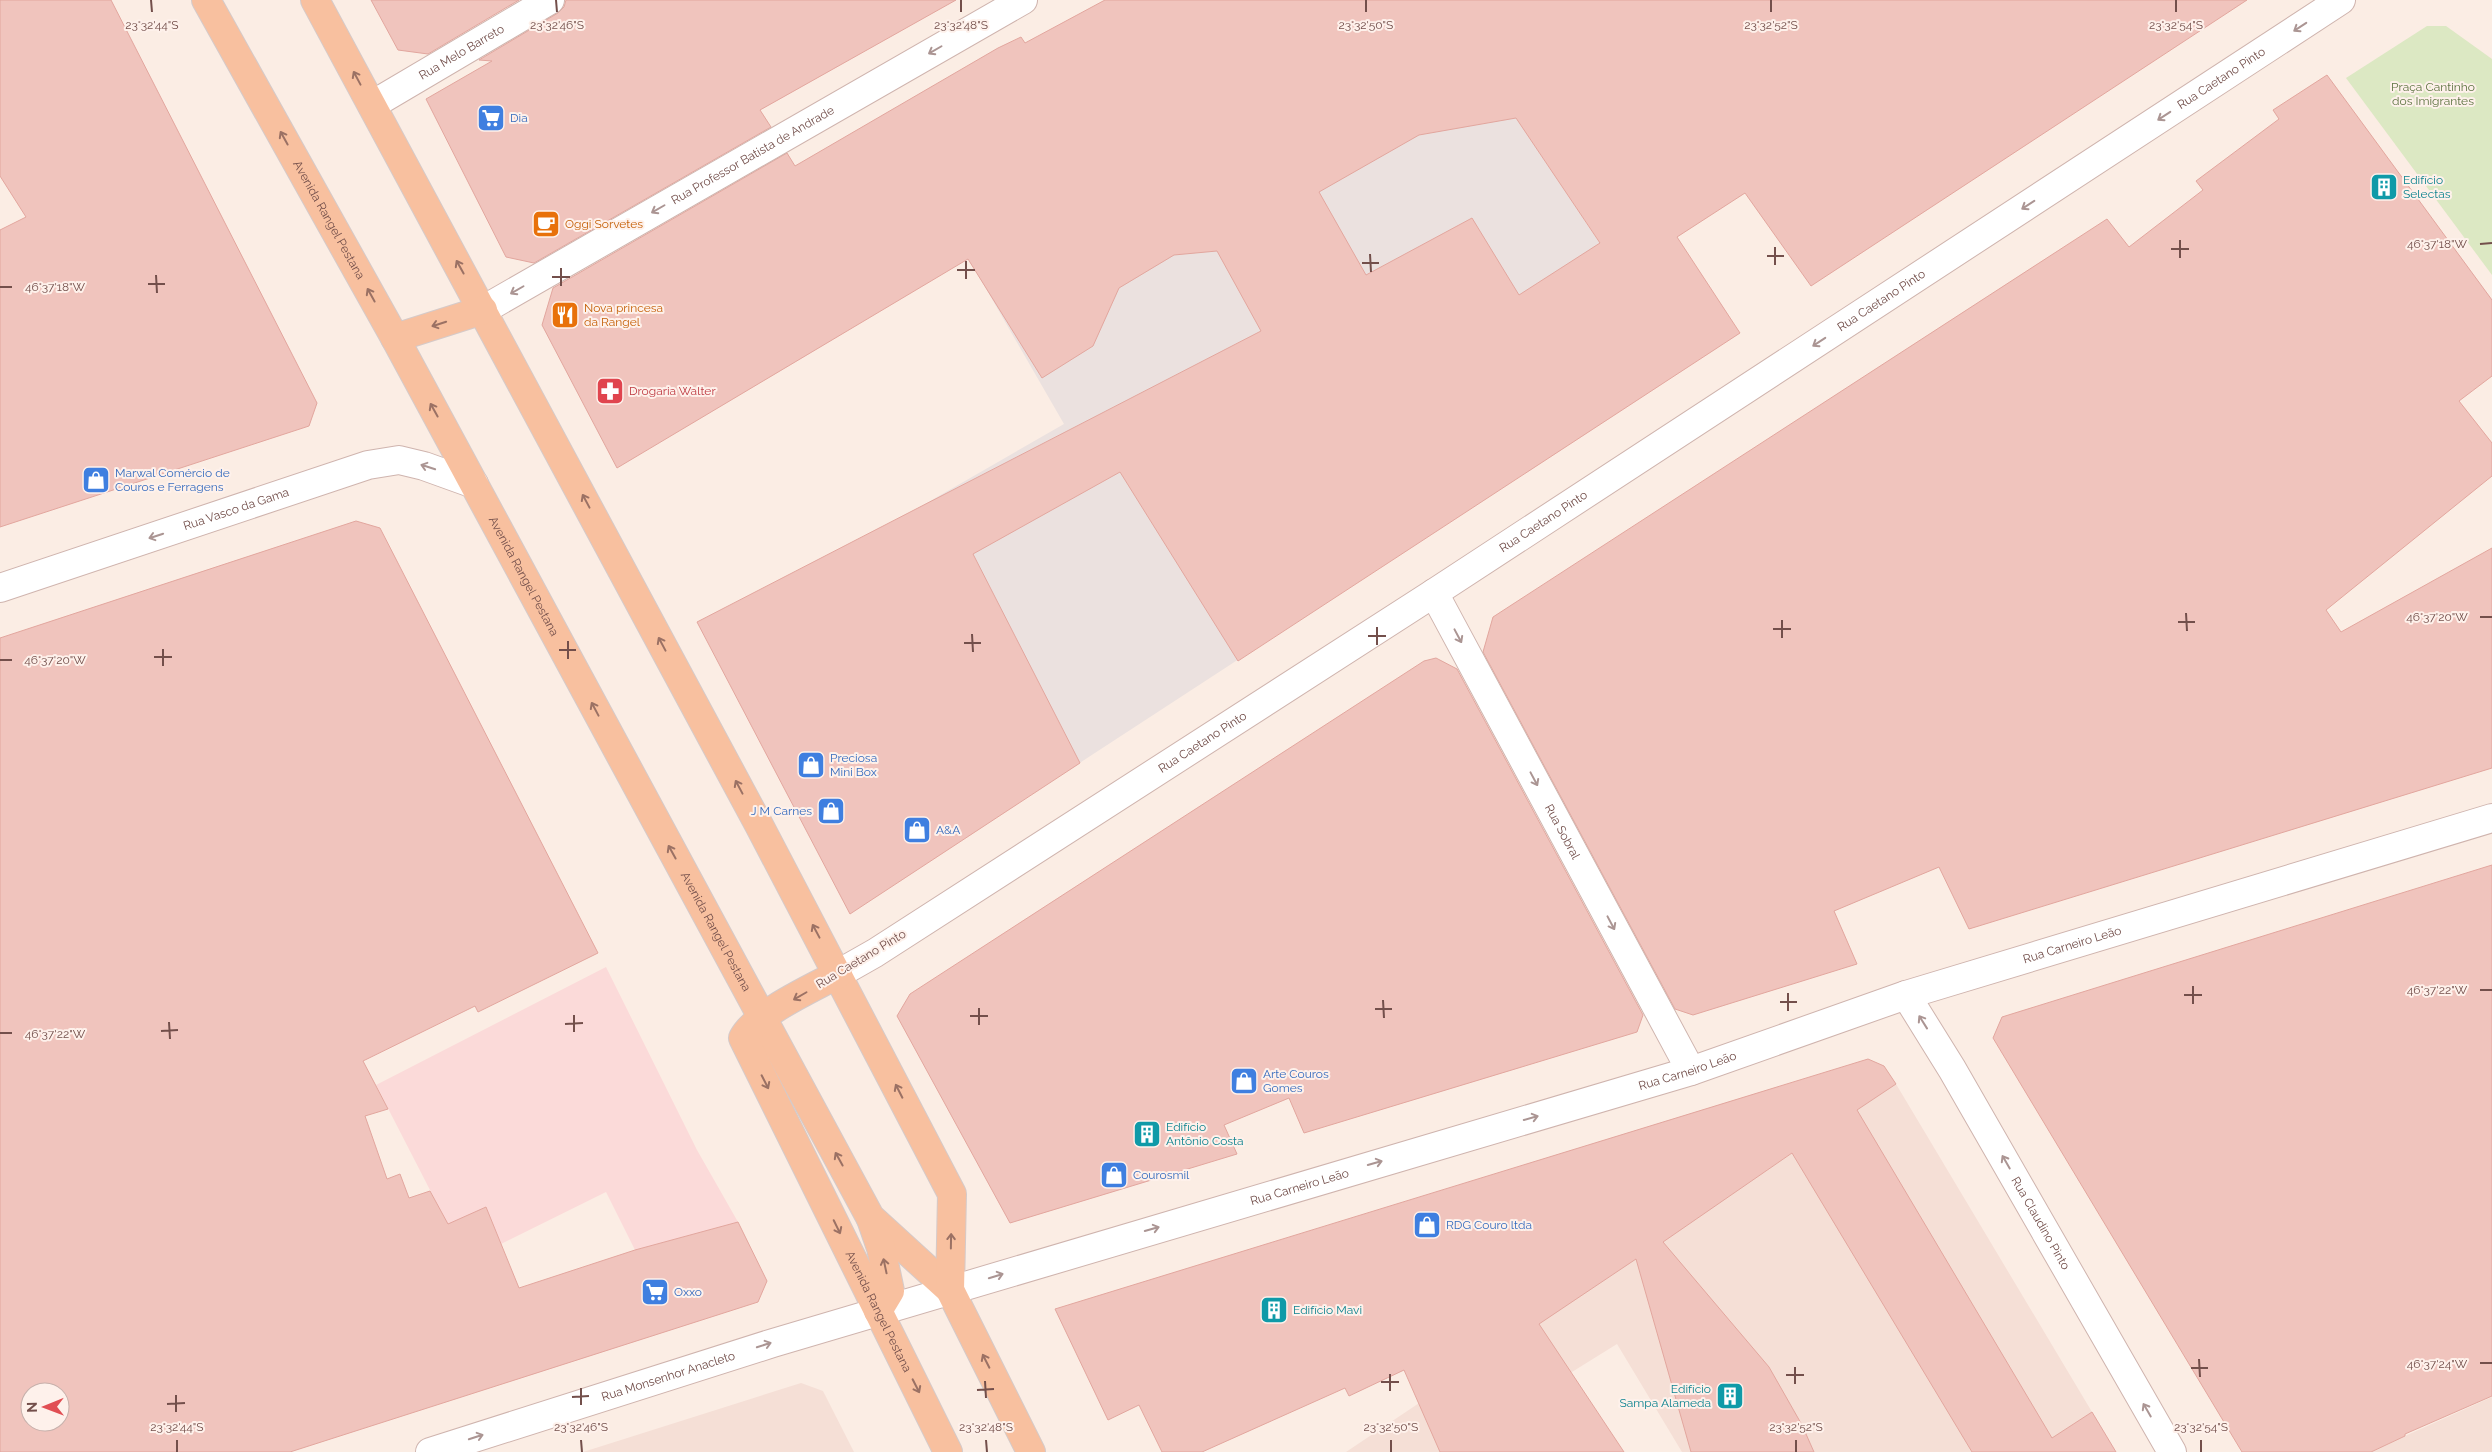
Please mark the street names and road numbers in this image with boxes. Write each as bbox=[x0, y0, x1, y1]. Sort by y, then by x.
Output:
street label: Rua Melo Barreto bbox=[417, 22, 507, 83]
street label: Rua Caetano Pinto bbox=[2175, 44, 2268, 112]
street label: Rua Professor Batista de Andrade bbox=[669, 103, 837, 207]
street label: Avenida Rangel Pestana bbox=[290, 158, 368, 282]
street label: Rua Caetano Pinto bbox=[1835, 267, 1928, 334]
street label: Rua Vasco da Gama bbox=[182, 485, 291, 533]
street label: Rua Caetano Pinto bbox=[1497, 488, 1590, 555]
street label: Avenida Rangel Pestana bbox=[486, 514, 562, 638]
street label: Rua Caetano Pinto bbox=[1156, 709, 1249, 776]
street label: Rua Sobral bbox=[1542, 802, 1583, 862]
street label: Avenida Rangel Pestana bbox=[678, 869, 754, 994]
street label: Rua Carneiro Leão bbox=[2021, 923, 2123, 966]
street label: Rua Caetano Pinto bbox=[814, 927, 908, 991]
street label: Rua Carneiro Leão bbox=[1637, 1049, 1738, 1093]
street label: Rua Carneiro Leão bbox=[1249, 1166, 1350, 1208]
street label: Rua Claudino Pinto bbox=[2008, 1174, 2073, 1272]
street label: Avenida Rangel Pestana bbox=[843, 1249, 914, 1375]
street label: Rua Monsenhor Anacleto bbox=[600, 1349, 737, 1404]

